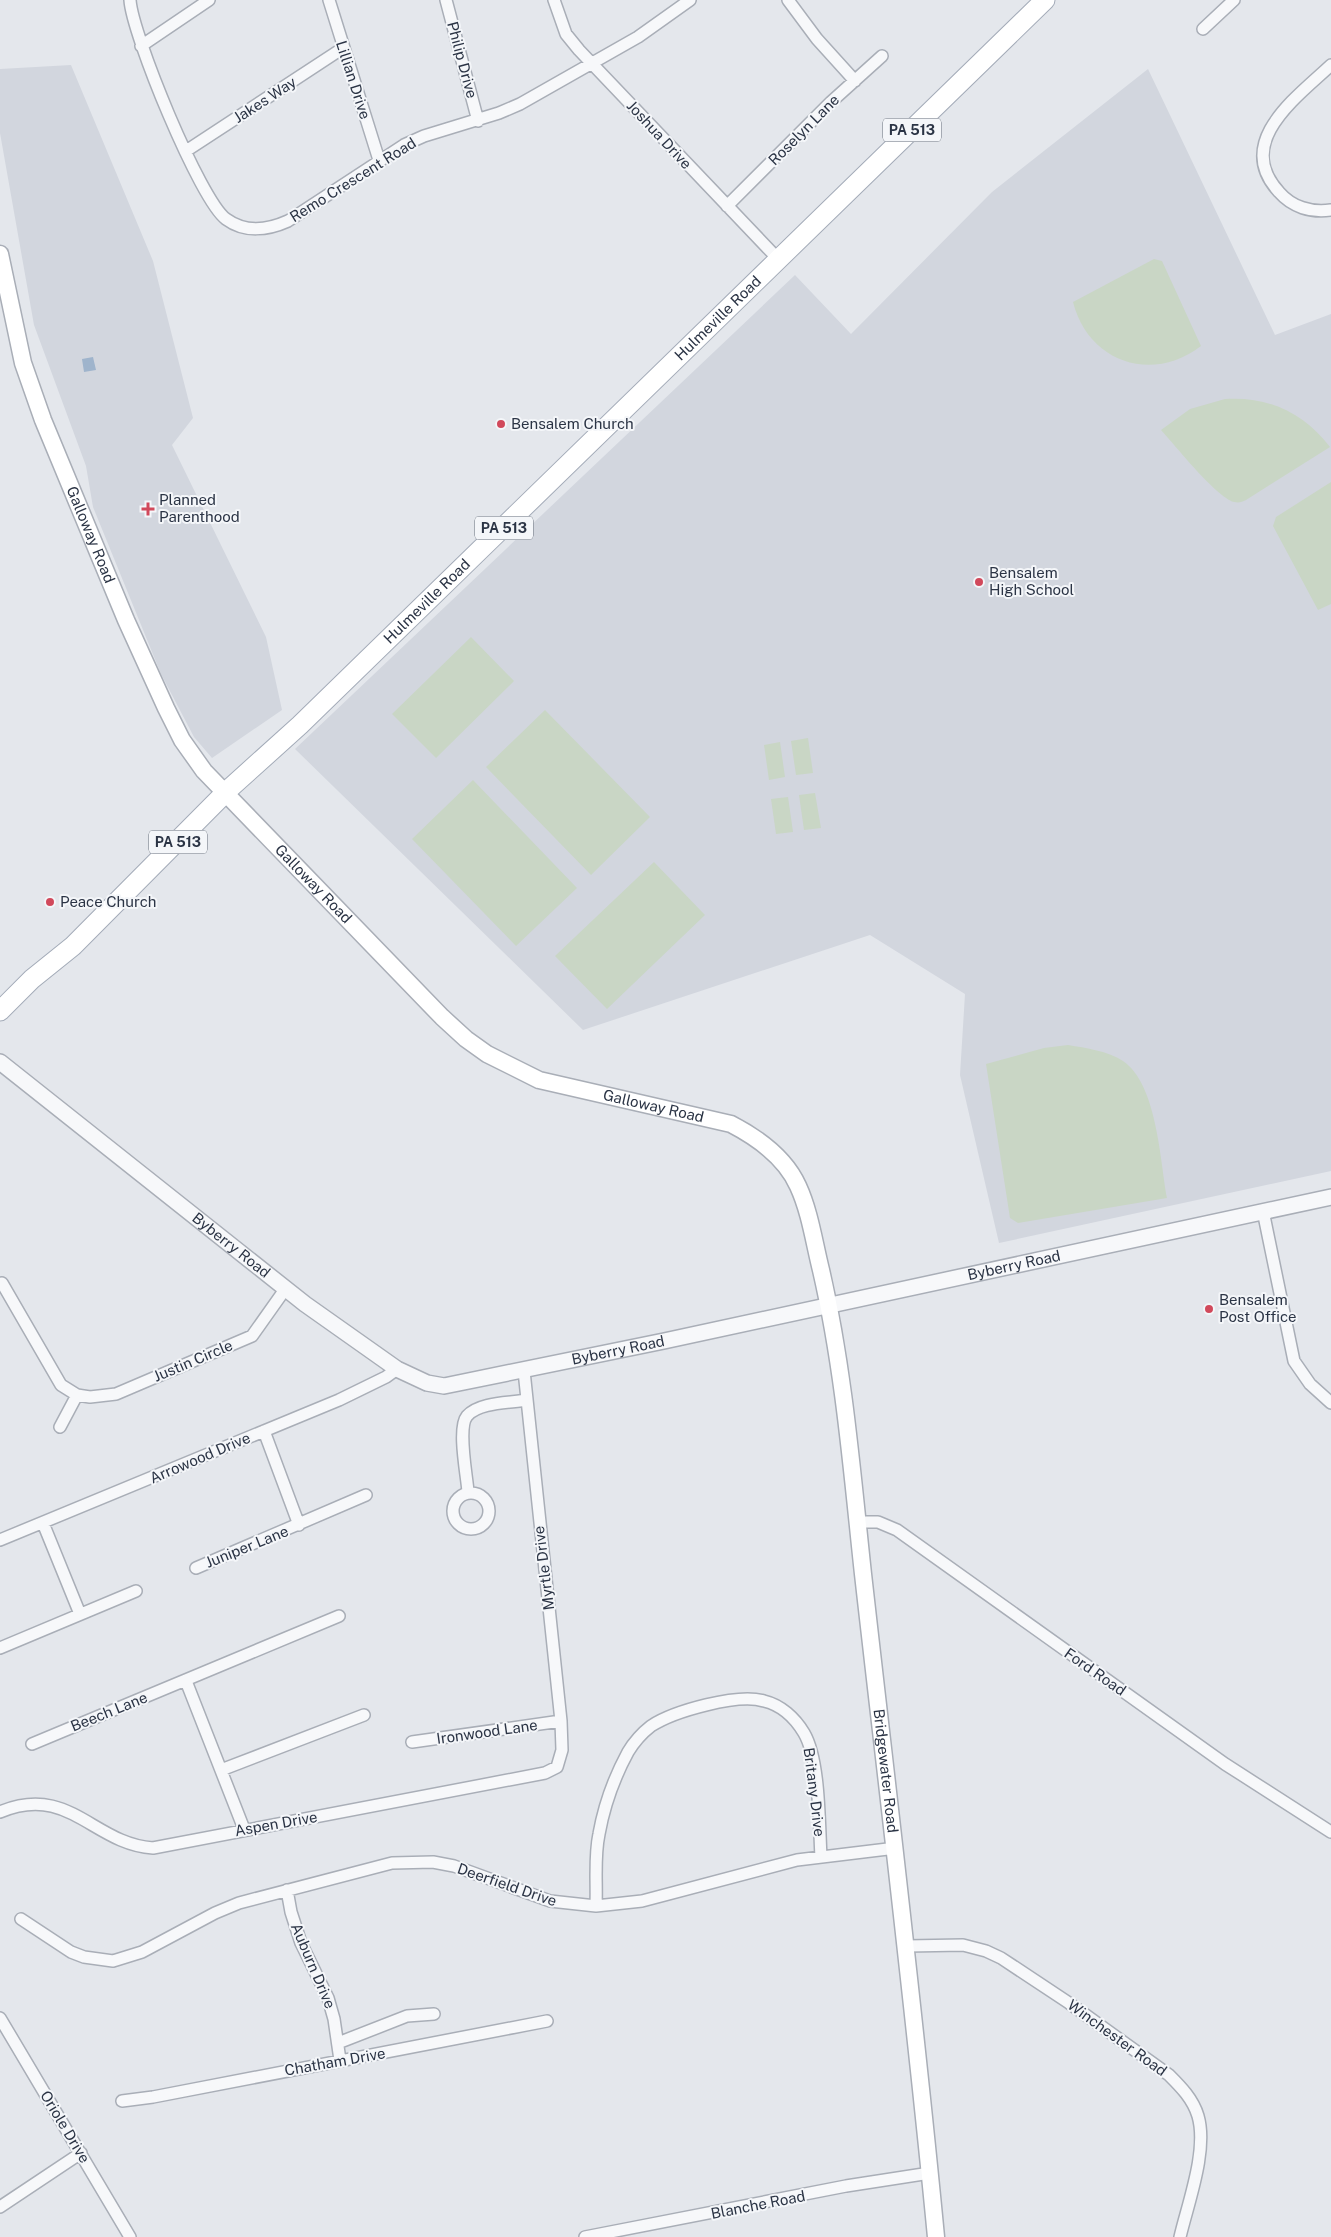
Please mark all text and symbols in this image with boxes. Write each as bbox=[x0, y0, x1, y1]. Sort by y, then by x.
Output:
street label: Philip Drive bbox=[444, 20, 481, 100]
street label: Lillian Drive bbox=[333, 38, 374, 121]
street label: Jakes Way bbox=[230, 73, 299, 126]
street label: Roselyn Lane bbox=[765, 91, 842, 168]
street label: Joshua Drive bbox=[623, 97, 695, 172]
road number: PA 513 bbox=[883, 118, 941, 142]
street label: Remo Crescent Road bbox=[287, 134, 419, 225]
street label: Hulmeville Road bbox=[671, 272, 764, 364]
place label: Bensalem Church bbox=[511, 415, 634, 432]
marker: Bensalem Church bbox=[495, 418, 507, 430]
street label: Galloway Road bbox=[63, 484, 119, 585]
place label: Planned Parenthood bbox=[159, 491, 240, 525]
marker: Planned Parenthood bbox=[141, 502, 155, 516]
road number: PA 513 bbox=[475, 516, 533, 540]
street label: Hulmeville Road bbox=[380, 555, 473, 647]
place label: Bensalem High School bbox=[989, 564, 1074, 598]
marker: Bensalem High School bbox=[973, 576, 985, 588]
road number: PA 513 bbox=[149, 830, 207, 854]
street label: Galloway Road bbox=[272, 841, 356, 927]
place label: Peace Church bbox=[60, 893, 157, 910]
marker: Peace Church bbox=[44, 896, 56, 908]
street label: Galloway Road bbox=[601, 1086, 706, 1126]
street label: Byberry Road bbox=[189, 1209, 274, 1281]
street label: Byberry Road bbox=[966, 1247, 1062, 1283]
place label: Bensalem Post Office bbox=[1219, 1291, 1297, 1325]
marker: Bensalem Post Office bbox=[1203, 1303, 1215, 1315]
street label: Byberry Road bbox=[570, 1332, 666, 1368]
street label: Justin Circle bbox=[151, 1336, 235, 1385]
street label: Arrowood Drive bbox=[147, 1429, 253, 1486]
street label: Juniper Lane bbox=[203, 1522, 291, 1571]
street label: Myrtle Drive bbox=[530, 1525, 557, 1611]
street label: Ford Road bbox=[1061, 1644, 1129, 1699]
street label: Beech Lane bbox=[68, 1688, 150, 1735]
street label: Bridgewater Road bbox=[870, 1708, 902, 1834]
street label: Ironwood Lane bbox=[435, 1716, 539, 1747]
street label: Britany Drive bbox=[801, 1746, 828, 1837]
street label: Aspen Drive bbox=[233, 1808, 319, 1839]
street label: Deerfield Drive bbox=[455, 1860, 559, 1909]
street label: Auburn Drive bbox=[288, 1921, 339, 2011]
street label: Winchester Road bbox=[1064, 1996, 1170, 2079]
street label: Chatham Drive bbox=[283, 2044, 387, 2079]
street label: Oriole Drive bbox=[37, 2088, 94, 2166]
street label: Blanche Road bbox=[709, 2187, 807, 2222]

